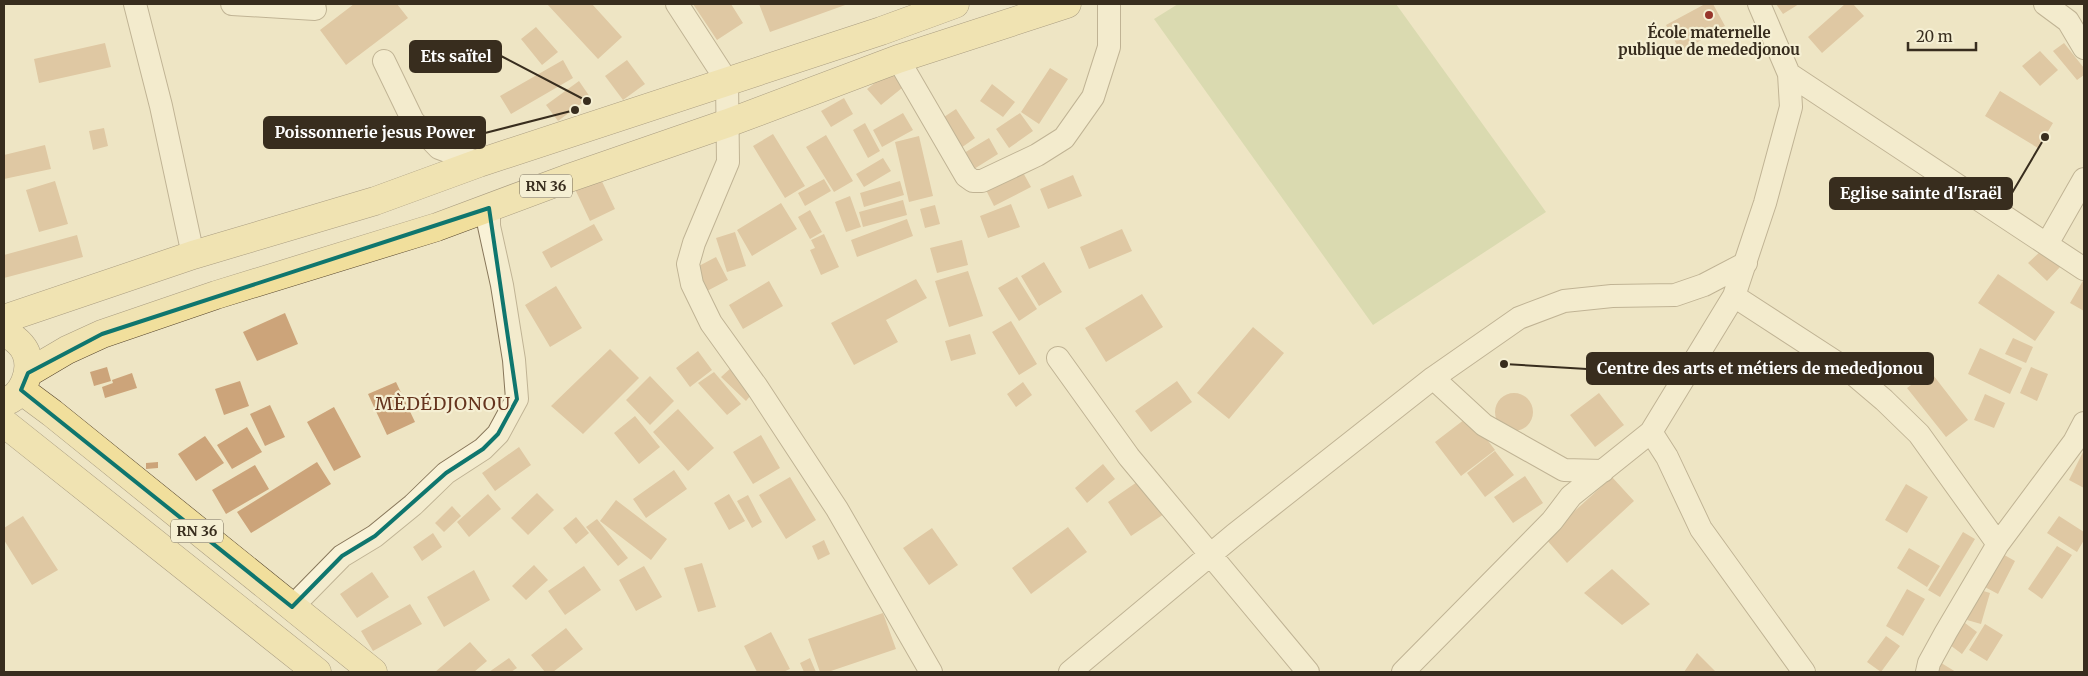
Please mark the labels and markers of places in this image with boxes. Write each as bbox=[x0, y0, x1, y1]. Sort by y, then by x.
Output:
marker: École maternelle publique de mededjonou bbox=[1703, 9, 1715, 21]
place label: École maternelle publique de mededjonou bbox=[1618, 22, 1800, 59]
callout: Ets saïtel bbox=[410, 41, 501, 72]
callout: Poissonnerie jesus Power bbox=[264, 117, 485, 148]
callout: Eglise sainte d'Israël bbox=[1830, 178, 2012, 209]
callout: Centre des arts et métiers de mededjonou bbox=[1587, 353, 1933, 384]

